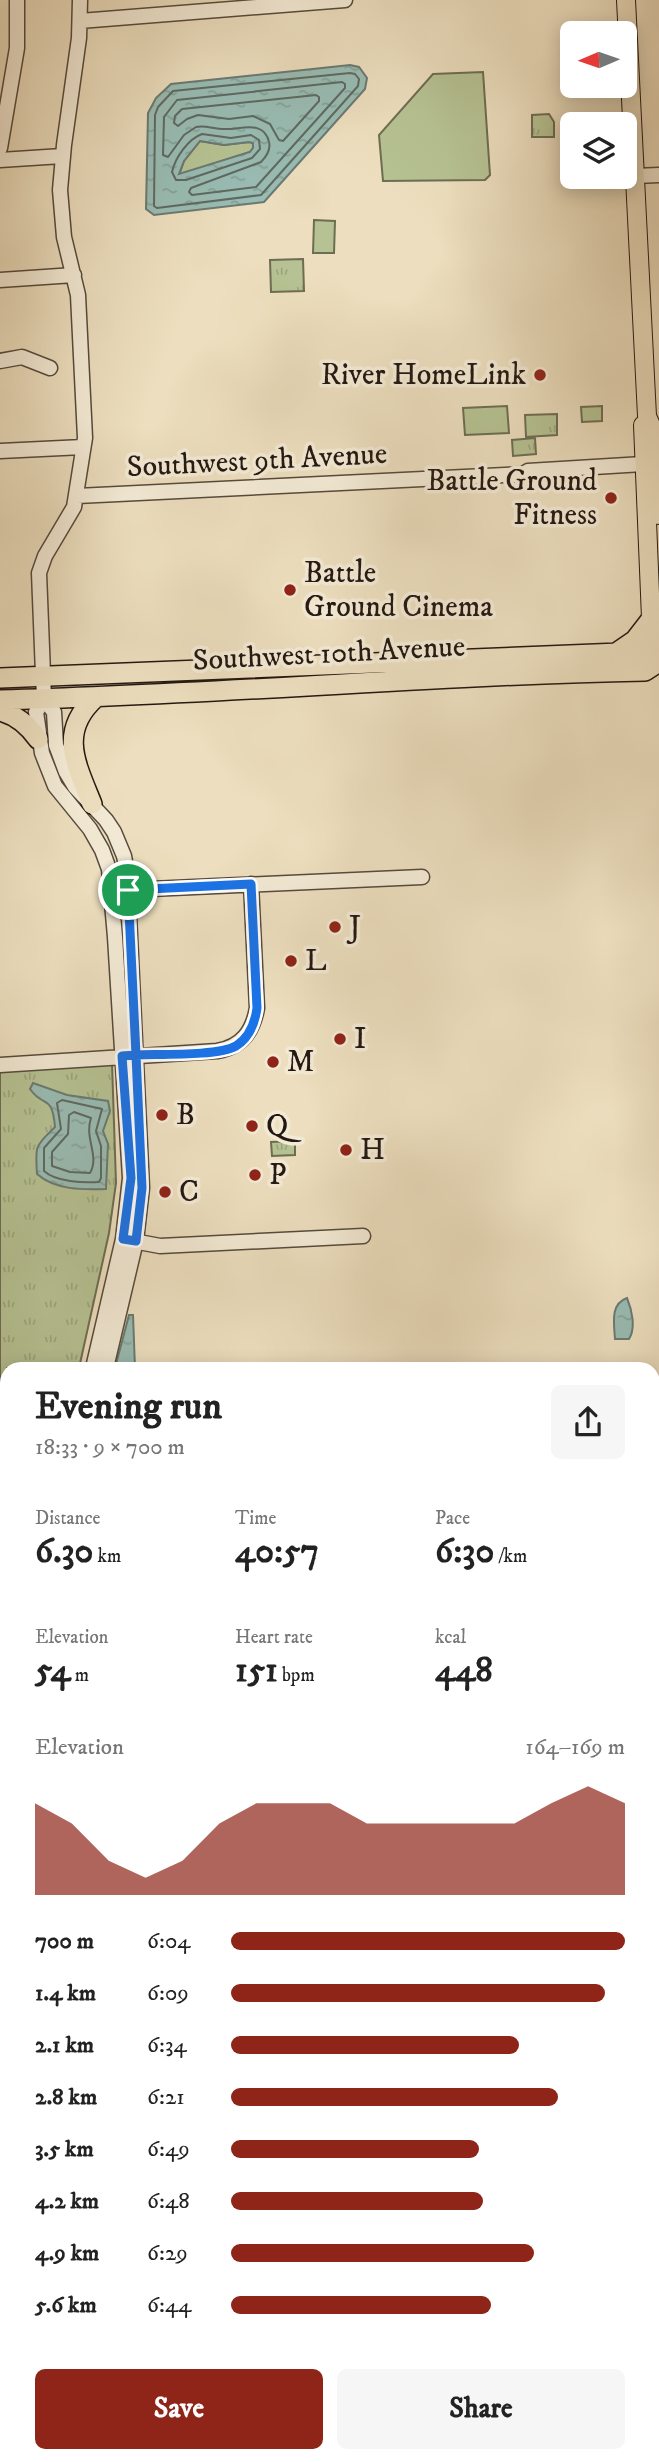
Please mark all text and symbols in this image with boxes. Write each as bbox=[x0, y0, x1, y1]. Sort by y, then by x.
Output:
north arrow bbox=[560, 21, 637, 98]
map controls bbox=[560, 21, 637, 189]
button: layers bbox=[560, 112, 637, 189]
place label: River HomeLink bbox=[321, 357, 526, 394]
marker: River HomeLink bbox=[532, 367, 548, 383]
street label: Southwest 9th Avenue bbox=[126, 436, 388, 486]
place label: Battle Ground Fitness bbox=[427, 463, 597, 534]
marker: Battle Ground Fitness bbox=[603, 490, 619, 506]
place label: Battle Ground Cinema bbox=[304, 555, 493, 626]
marker: Battle Ground Cinema bbox=[282, 582, 298, 598]
street label: Southwest 10th Avenue bbox=[192, 628, 466, 680]
pin bbox=[98, 860, 158, 920]
icon: arrive bbox=[109, 871, 147, 909]
place label: J bbox=[346, 909, 361, 946]
marker: J bbox=[327, 919, 343, 935]
place label: L bbox=[305, 943, 327, 980]
marker: L bbox=[283, 953, 299, 969]
place label: I bbox=[354, 1021, 366, 1058]
marker: I bbox=[332, 1031, 348, 1047]
place label: M bbox=[287, 1044, 314, 1081]
marker: M bbox=[265, 1054, 281, 1070]
place label: B bbox=[176, 1097, 195, 1134]
marker: B bbox=[154, 1107, 170, 1123]
place label: Q bbox=[266, 1108, 302, 1145]
marker: Q bbox=[244, 1118, 260, 1134]
place label: H bbox=[360, 1132, 385, 1169]
marker: H bbox=[338, 1142, 354, 1158]
place label: P bbox=[269, 1157, 286, 1194]
marker: P bbox=[247, 1167, 263, 1183]
place label: C bbox=[179, 1174, 199, 1211]
marker: C bbox=[157, 1184, 173, 1200]
text: Evening run bbox=[35, 1383, 222, 1431]
button: share bbox=[551, 1385, 625, 1459]
text: 18:33 · 9 × 700 m bbox=[35, 1433, 185, 1462]
text: Distance bbox=[35, 1507, 100, 1530]
text: Time bbox=[235, 1507, 276, 1530]
text: Pace bbox=[435, 1507, 470, 1530]
text: 6.30 bbox=[35, 1530, 93, 1574]
text: 40:57 bbox=[235, 1530, 319, 1574]
text: 6:30 bbox=[435, 1530, 494, 1574]
text: km bbox=[93, 1545, 121, 1568]
text: /km bbox=[494, 1545, 527, 1568]
text: Elevation bbox=[35, 1626, 109, 1649]
text: Heart rate bbox=[235, 1626, 313, 1649]
text: kcal bbox=[435, 1626, 466, 1649]
text: 54 bbox=[35, 1649, 71, 1693]
text: 151 bbox=[235, 1649, 278, 1693]
text: 448 bbox=[435, 1649, 493, 1693]
text: m bbox=[71, 1664, 89, 1687]
text: bpm bbox=[278, 1664, 315, 1687]
text: Elevation bbox=[35, 1733, 124, 1762]
text: 164–169 m bbox=[525, 1733, 625, 1762]
text: 700 m bbox=[35, 1927, 94, 1956]
text: 6:04 bbox=[147, 1927, 191, 1956]
text: 1.4 km bbox=[35, 1979, 96, 2008]
text: 6:09 bbox=[147, 1979, 189, 2008]
text: 2.1 km bbox=[35, 2031, 94, 2060]
text: 6:34 bbox=[147, 2031, 187, 2060]
text: 2.8 km bbox=[35, 2083, 97, 2112]
text: 6:21 bbox=[147, 2083, 185, 2112]
text: 3.5 km bbox=[35, 2135, 94, 2164]
text: 6:49 bbox=[147, 2135, 190, 2164]
text: 4.2 km bbox=[35, 2187, 99, 2216]
text: 6:48 bbox=[147, 2187, 190, 2216]
text: 4.9 km bbox=[35, 2239, 99, 2268]
text: 6:29 bbox=[147, 2239, 188, 2268]
text: 5.6 km bbox=[35, 2291, 97, 2320]
text: 6:44 bbox=[147, 2291, 191, 2320]
button: Save bbox=[35, 2369, 323, 2449]
button: Share bbox=[337, 2369, 625, 2449]

